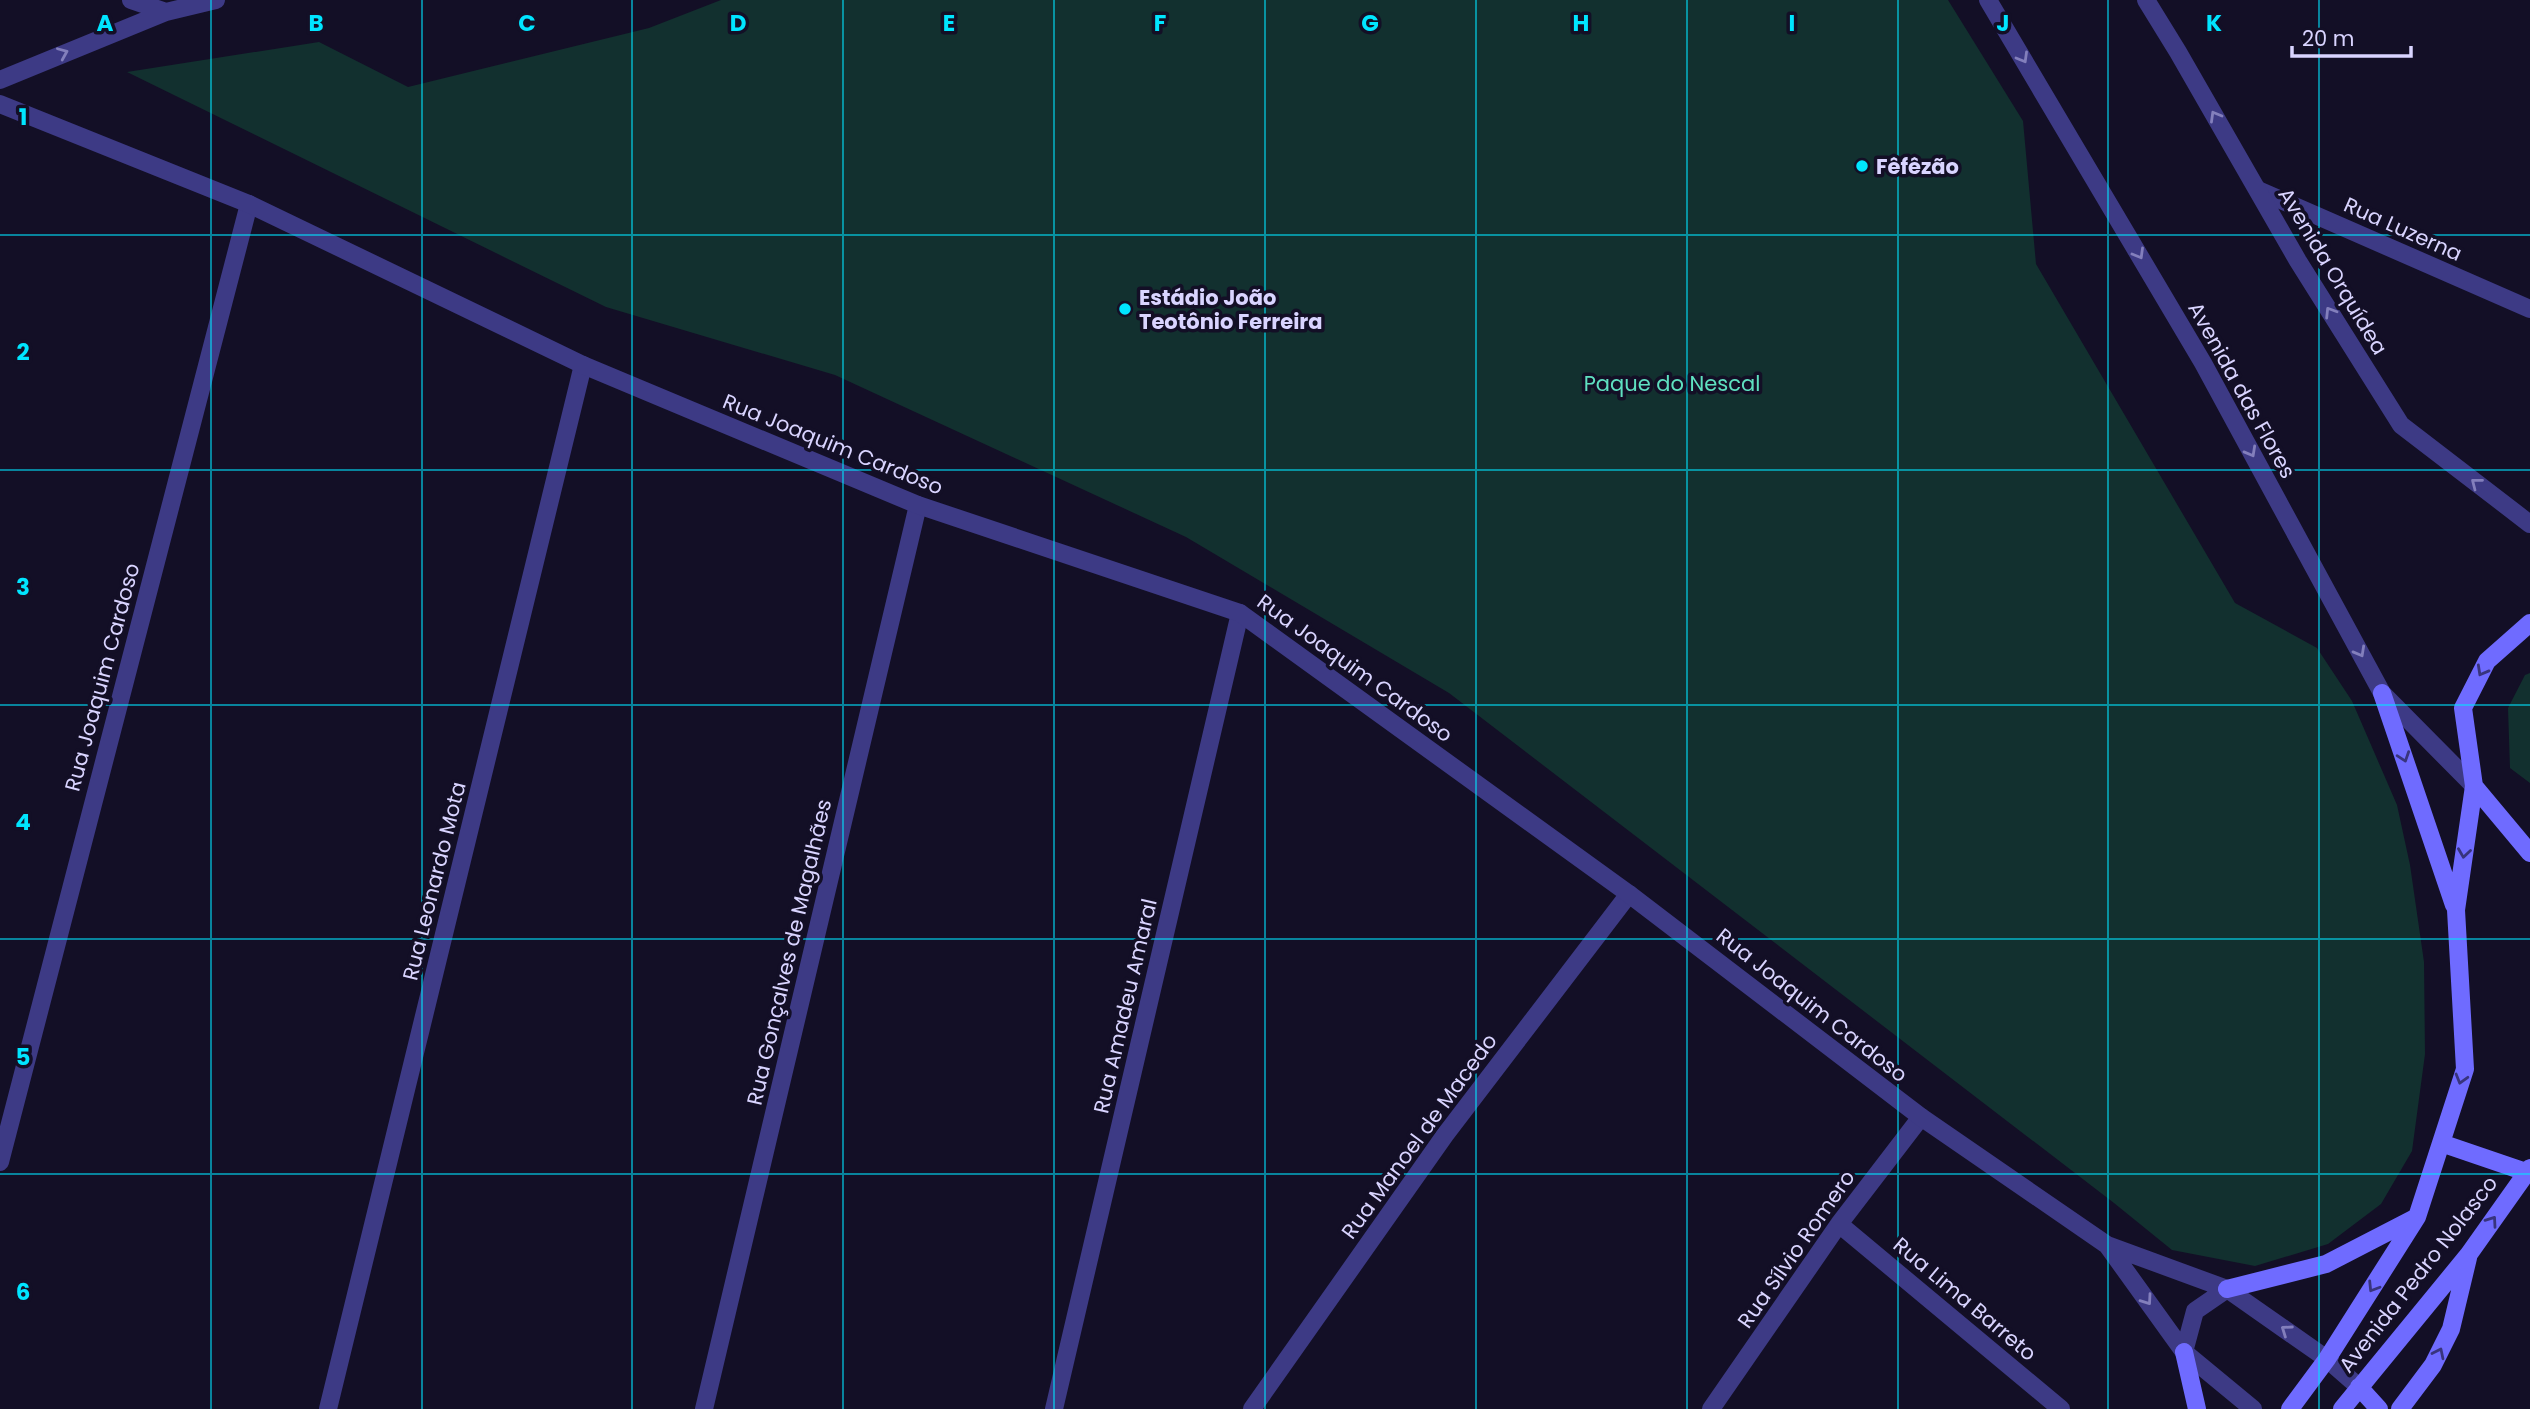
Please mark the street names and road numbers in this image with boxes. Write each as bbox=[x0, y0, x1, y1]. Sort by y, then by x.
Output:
street label: Avenida Orquídea bbox=[2272, 182, 2394, 360]
street label: Rua Luzerna bbox=[2339, 190, 2467, 268]
street label: Avenida das Flores bbox=[2181, 297, 2303, 483]
street label: Rua Joaquim Cardoso bbox=[719, 387, 947, 501]
street label: Rua Joaquim Cardoso bbox=[58, 560, 146, 794]
street label: Rua Joaquim Cardoso bbox=[1251, 587, 1459, 749]
street label: Rua Leonardo Mota bbox=[395, 779, 473, 983]
street label: Rua Gonçalves de Magalhães bbox=[740, 796, 838, 1108]
street label: Rua Amadeu Amaral bbox=[1086, 896, 1164, 1116]
street label: Rua Joaquim Cardoso bbox=[1710, 921, 1914, 1089]
street label: Rua Manoel de Macedo bbox=[1335, 1027, 1503, 1245]
street label: Rua Sílvio Romero bbox=[1731, 1164, 1861, 1334]
street label: Avenida Pedro Nolasco bbox=[2332, 1170, 2504, 1378]
street label: Rua Lima Barreto bbox=[1887, 1231, 2043, 1367]

